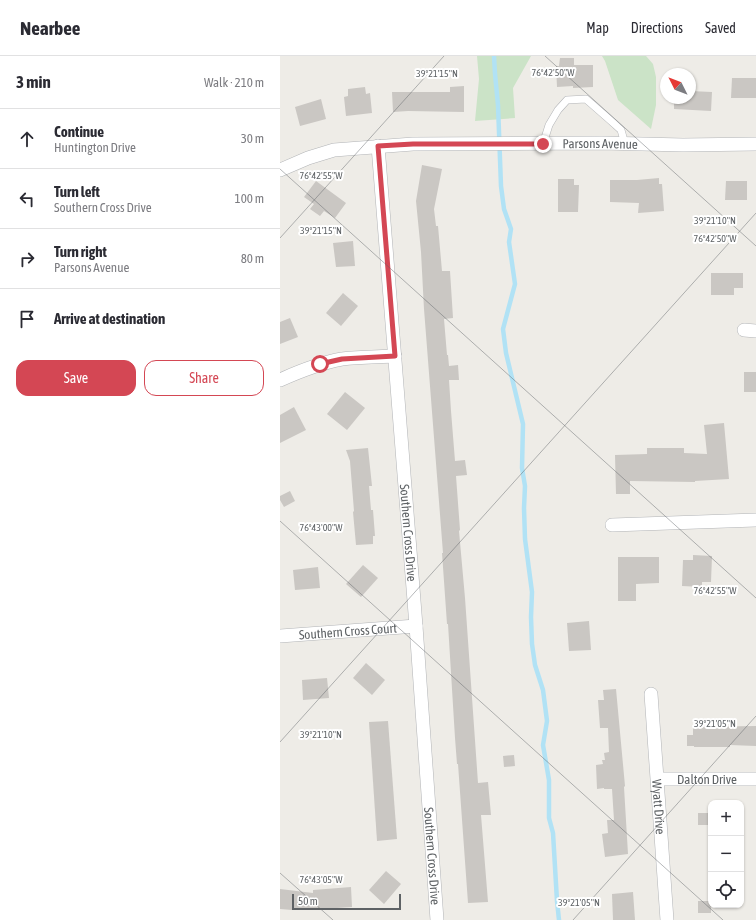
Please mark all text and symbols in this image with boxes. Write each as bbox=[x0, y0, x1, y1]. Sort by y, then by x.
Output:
text: Nearbee bbox=[20, 17, 80, 39]
text: Map bbox=[586, 20, 609, 36]
text: Directions bbox=[631, 20, 683, 36]
text: Saved bbox=[705, 20, 736, 36]
text: 76°42'50"W bbox=[531, 67, 575, 78]
text: 39°21'15"N bbox=[416, 68, 458, 79]
north arrow bbox=[660, 68, 696, 104]
text: 3 min bbox=[16, 72, 51, 92]
text: Walk · 210 m bbox=[204, 75, 264, 90]
text: Continue bbox=[54, 123, 104, 140]
icon: ahead bbox=[16, 128, 38, 150]
text: 30 m bbox=[241, 131, 264, 146]
route end bbox=[534, 135, 552, 153]
street label: Parsons Avenue bbox=[562, 135, 638, 151]
text: Huntington Drive bbox=[54, 140, 136, 155]
text: 76°42'55"W bbox=[299, 170, 343, 181]
text: Turn left bbox=[54, 183, 100, 200]
icon: left bbox=[16, 188, 38, 210]
text: 100 m bbox=[235, 191, 264, 206]
text: Southern Cross Drive bbox=[54, 200, 152, 215]
text: 39°21'10"N bbox=[694, 215, 736, 226]
text: 39°21'15"N bbox=[300, 225, 342, 236]
text: 76°42'50"W bbox=[693, 233, 737, 244]
text: Turn right bbox=[54, 243, 107, 260]
icon: right bbox=[16, 248, 38, 270]
text: 80 m bbox=[241, 251, 264, 266]
text: Parsons Avenue bbox=[54, 260, 129, 275]
icon: arrive bbox=[16, 308, 38, 330]
text: Arrive at destination bbox=[54, 310, 165, 327]
route start bbox=[311, 355, 329, 373]
button: Save bbox=[16, 360, 136, 396]
button: Share bbox=[144, 360, 264, 396]
street label: Southern Cross Drive bbox=[397, 483, 420, 582]
text: 76°43'00"W bbox=[299, 522, 343, 533]
text: 76°42'55"W bbox=[693, 585, 737, 596]
street label: Southern Cross Court bbox=[298, 620, 398, 642]
text: 39°21'05"N bbox=[694, 718, 736, 729]
text: 39°21'10"N bbox=[300, 729, 342, 740]
street label: Dalton Drive bbox=[677, 772, 737, 787]
street label: Wyatt Drive bbox=[650, 779, 668, 835]
map controls bbox=[708, 800, 744, 908]
button: + bbox=[708, 800, 744, 836]
street label: Southern Cross Drive bbox=[421, 807, 443, 905]
button: − bbox=[708, 836, 744, 872]
button: locate bbox=[708, 872, 744, 908]
text: 76°43'05"W bbox=[299, 874, 343, 885]
scale bar bbox=[292, 892, 401, 911]
text: 50 m bbox=[298, 895, 318, 907]
text: 39°21'05"N bbox=[558, 897, 600, 908]

